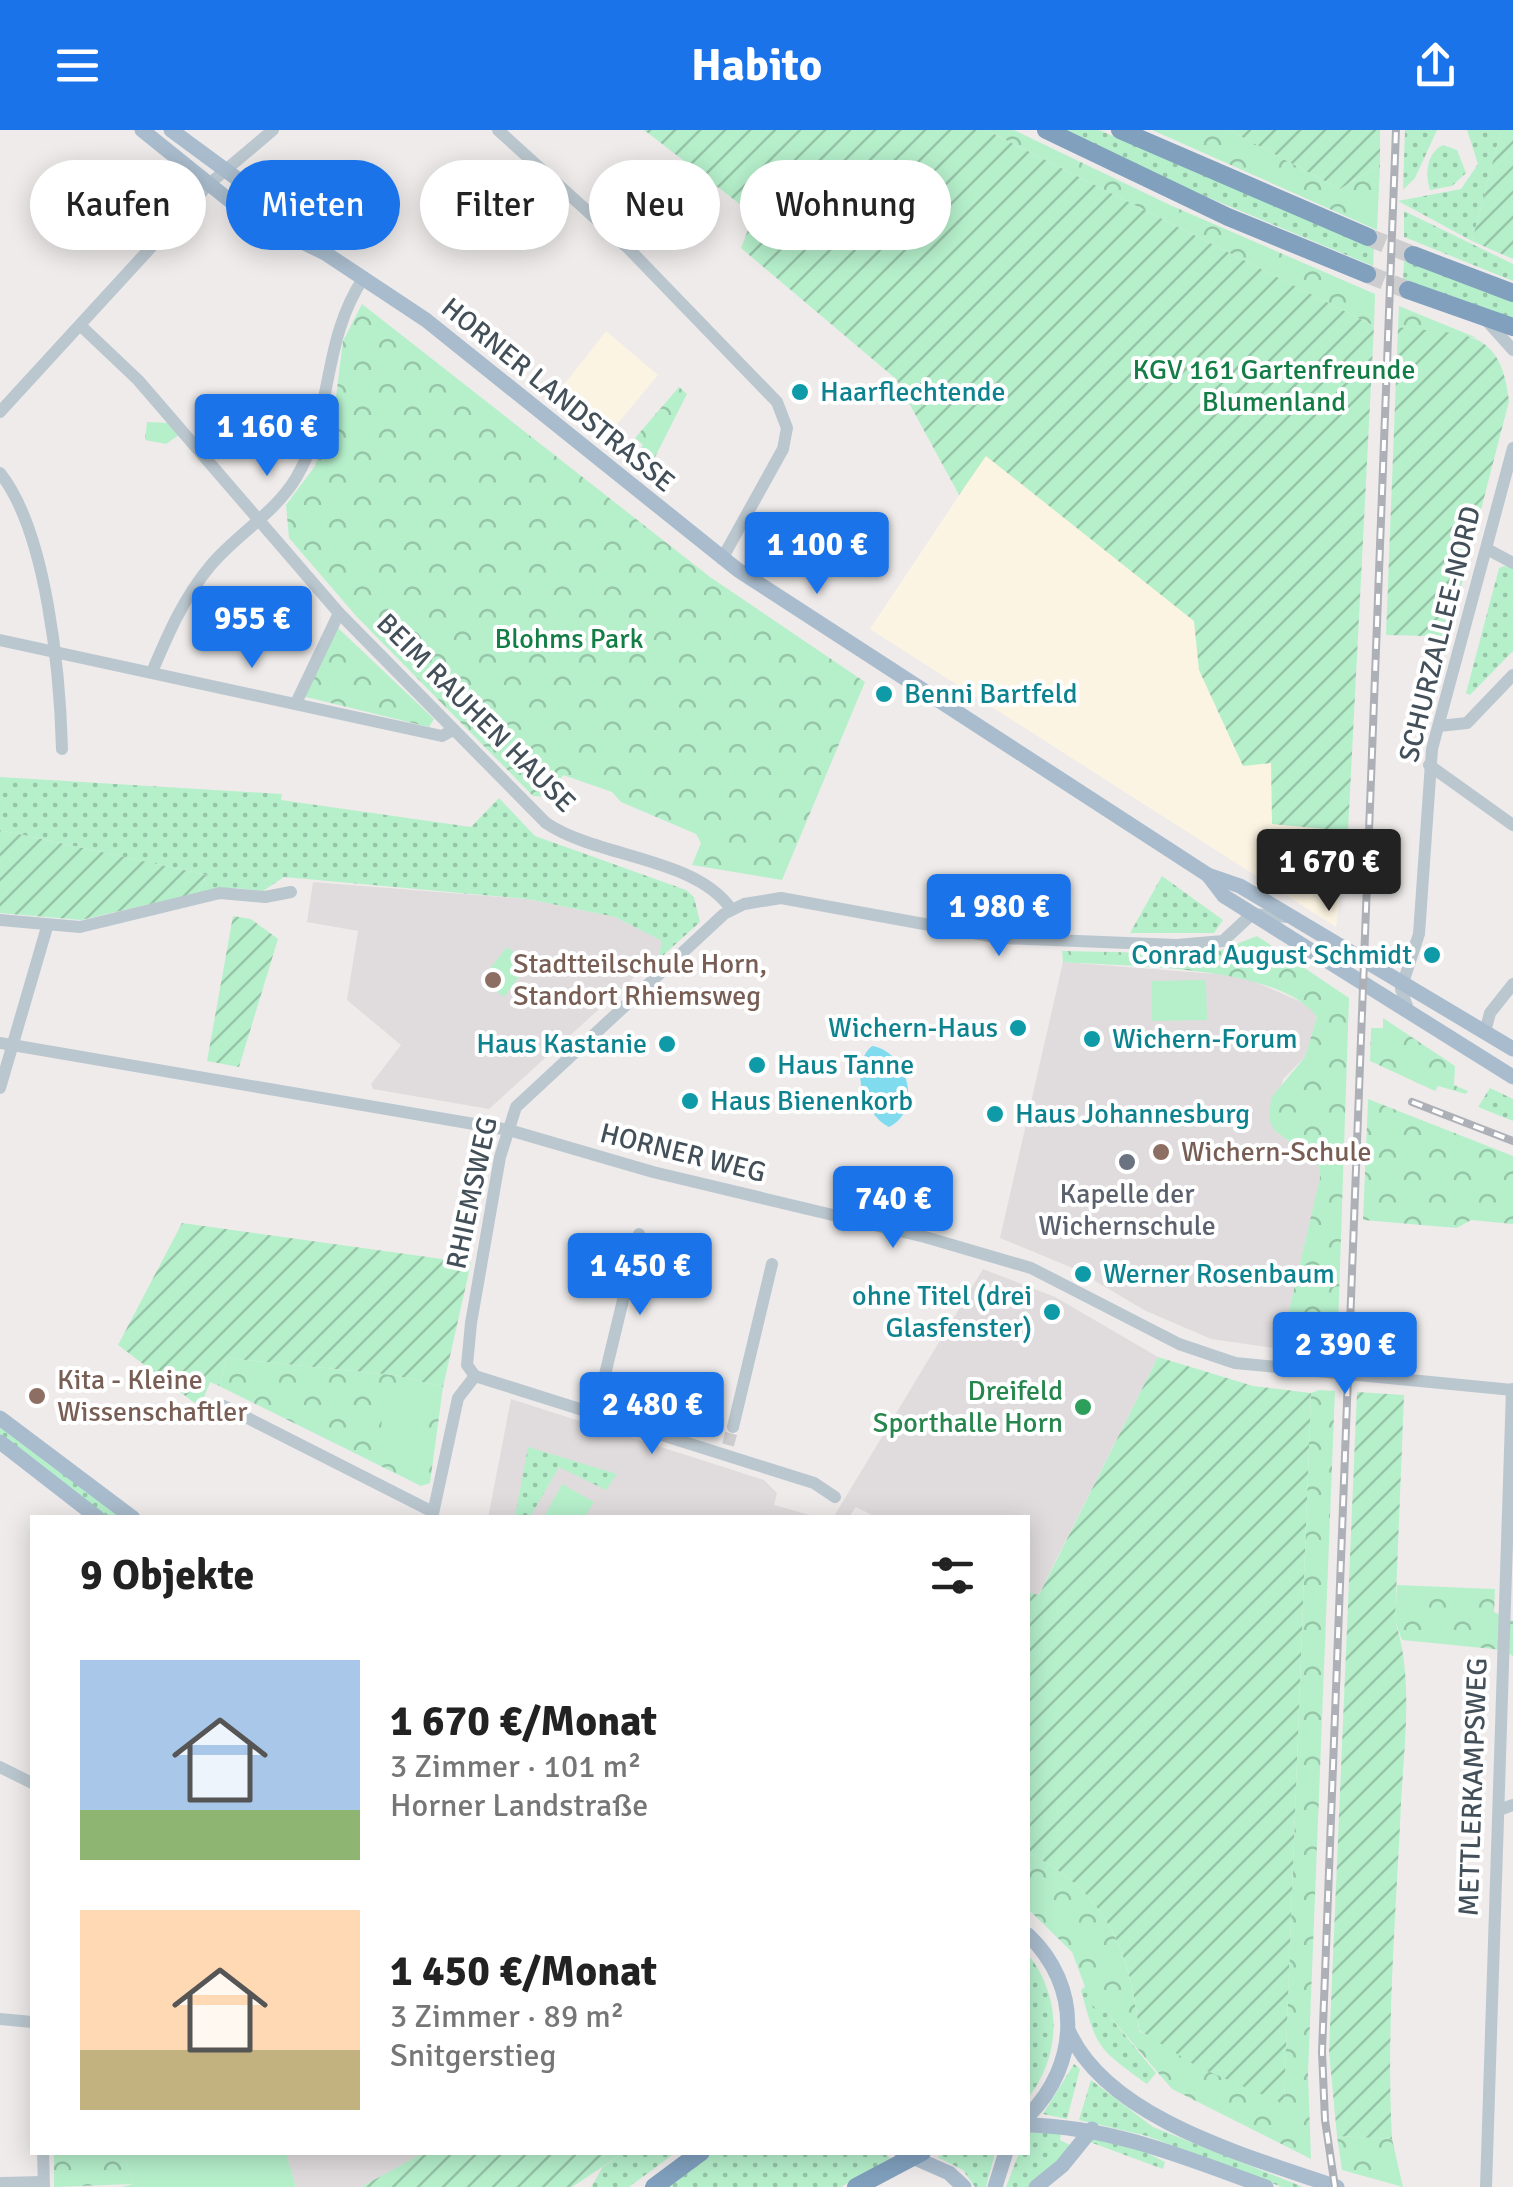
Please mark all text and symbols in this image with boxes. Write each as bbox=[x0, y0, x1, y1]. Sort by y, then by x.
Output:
icon: menu bbox=[50, 38, 105, 93]
text: Habito bbox=[691, 38, 822, 93]
icon: share bbox=[1408, 38, 1463, 93]
chip: Kaufen bbox=[30, 160, 206, 250]
chip: Mieten bbox=[226, 160, 400, 250]
chip: Filter bbox=[420, 160, 569, 250]
chip: Neu bbox=[589, 160, 720, 250]
chip: Wohnung bbox=[740, 160, 951, 250]
street label: HORNER LANDSTRASSE bbox=[435, 291, 681, 499]
park label: KGV 161 Gartenfreunde Blumenland bbox=[1133, 353, 1415, 419]
place label: Haarflechtende bbox=[820, 375, 1006, 409]
marker: Haarflechtende bbox=[789, 381, 811, 403]
pin: 1 160 € bbox=[175, 394, 359, 479]
text: 1 160 € bbox=[217, 407, 317, 446]
street label: SCHURZALLEE-NORD bbox=[1392, 503, 1488, 765]
pin: 1 100 € bbox=[725, 512, 909, 597]
text: 1 100 € bbox=[767, 525, 867, 564]
pin: 955 € bbox=[182, 586, 322, 671]
text: 955 € bbox=[214, 599, 290, 638]
street label: BEIM RAUHEN HAUSE bbox=[369, 606, 583, 820]
park label: Blohms Park bbox=[494, 622, 644, 656]
place label: Benni Bartfeld bbox=[904, 677, 1078, 711]
marker: Benni Bartfeld bbox=[873, 683, 895, 705]
pin: 1 670 € bbox=[1237, 829, 1421, 914]
text: 1 670 € bbox=[1279, 842, 1379, 881]
pin: 1 980 € bbox=[907, 874, 1091, 959]
text: 1 980 € bbox=[949, 887, 1049, 926]
place label: Conrad August Schmidt bbox=[1131, 938, 1412, 972]
marker: Conrad August Schmidt bbox=[1421, 944, 1443, 966]
place label: Stadtteilschule Horn, Standort Rhiemsweg bbox=[513, 947, 767, 1013]
marker: Stadtteilschule Horn, Standort Rhiemsweg bbox=[482, 969, 504, 991]
place label: Wichern-Haus bbox=[828, 1011, 998, 1045]
marker: Wichern-Haus bbox=[1007, 1017, 1029, 1039]
place label: Wichern-Forum bbox=[1112, 1022, 1298, 1056]
place label: Haus Kastanie bbox=[476, 1027, 647, 1061]
marker: Wichern-Forum bbox=[1081, 1028, 1103, 1050]
marker: Haus Kastanie bbox=[656, 1033, 678, 1055]
place label: Haus Tanne bbox=[777, 1048, 914, 1082]
marker: Haus Tanne bbox=[746, 1054, 768, 1076]
place label: Haus Bienenkorb bbox=[710, 1084, 913, 1118]
marker: Haus Bienenkorb bbox=[679, 1090, 701, 1112]
place label: Haus Johannesburg bbox=[1015, 1097, 1250, 1131]
marker: Haus Johannesburg bbox=[984, 1103, 1006, 1125]
street label: RHIEMSWEG bbox=[439, 1114, 505, 1272]
street label: HORNER WEG bbox=[597, 1116, 769, 1190]
place label: Wichern-Schule bbox=[1181, 1135, 1372, 1169]
marker: Wichern-Schule bbox=[1150, 1141, 1172, 1163]
marker: Kapelle der Wichernschule bbox=[1116, 1151, 1138, 1173]
pin: 740 € bbox=[823, 1166, 963, 1251]
place label: Kapelle der Wichernschule bbox=[1038, 1177, 1216, 1243]
text: 740 € bbox=[855, 1179, 931, 1218]
pin: 1 450 € bbox=[548, 1233, 732, 1318]
text: 1 450 € bbox=[590, 1246, 690, 1285]
place label: Werner Rosenbaum bbox=[1103, 1257, 1335, 1291]
marker: Werner Rosenbaum bbox=[1072, 1263, 1094, 1285]
place label: ohne Titel (drei Glasfenster) bbox=[852, 1279, 1032, 1345]
marker: ohne Titel (drei Glasfenster) bbox=[1041, 1301, 1063, 1323]
pin: 2 390 € bbox=[1253, 1312, 1437, 1397]
text: 2 390 € bbox=[1295, 1325, 1395, 1364]
place label: Kita - Kleine Wissenschaftler bbox=[57, 1363, 248, 1429]
pin: 2 480 € bbox=[560, 1372, 744, 1457]
place label: Dreifeld Sporthalle Horn bbox=[873, 1374, 1063, 1440]
marker: Kita - Kleine Wissenschaftler bbox=[26, 1385, 48, 1407]
text: 2 480 € bbox=[602, 1385, 702, 1424]
marker: Dreifeld Sporthalle Horn bbox=[1072, 1396, 1094, 1418]
icon: filters bbox=[925, 1548, 980, 1603]
text: 9 Objekte bbox=[80, 1550, 254, 1601]
street label: METTLERKAMPSWEG bbox=[1451, 1657, 1495, 1917]
text: 1 670 €/Monat bbox=[390, 1696, 657, 1747]
icon: home bbox=[160, 1700, 280, 1820]
text: 3 Zimmer · 101 m² bbox=[390, 1747, 641, 1786]
text: Horner Landstraße bbox=[390, 1786, 648, 1825]
text: 1 450 €/Monat bbox=[390, 1946, 657, 1997]
icon: home bbox=[160, 1950, 280, 2070]
text: 3 Zimmer · 89 m² bbox=[390, 1997, 624, 2036]
text: Snitgerstieg bbox=[390, 2036, 557, 2075]

